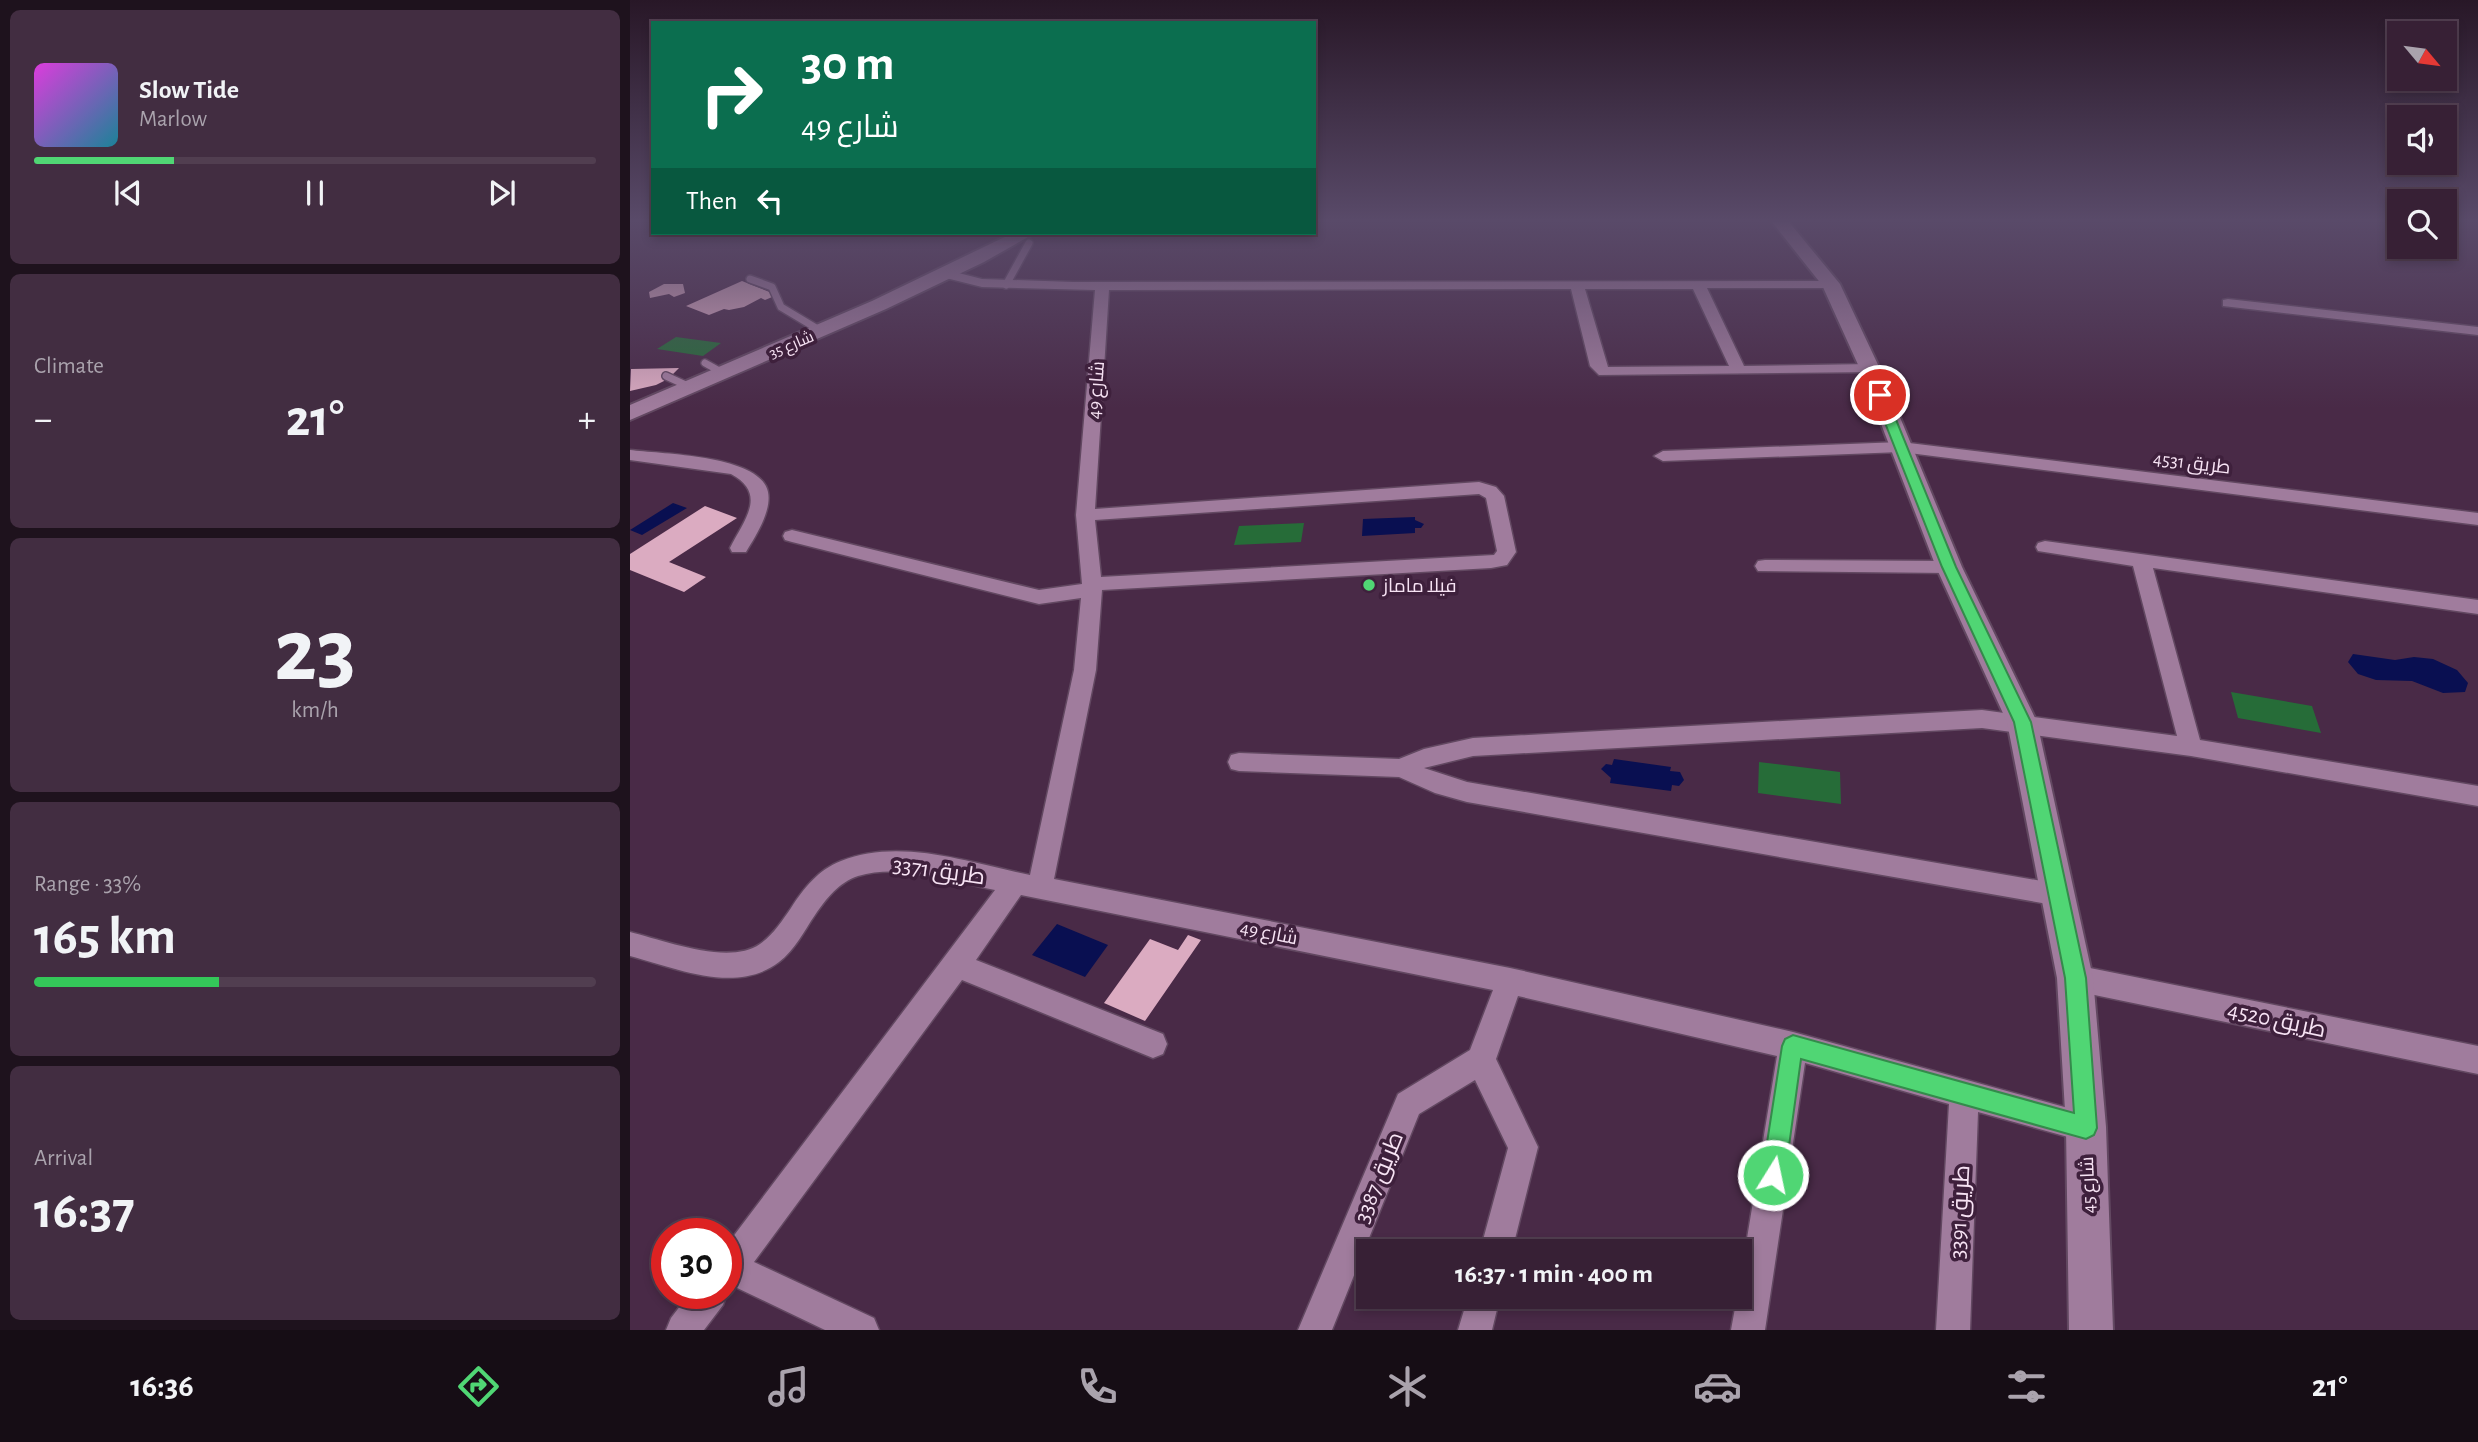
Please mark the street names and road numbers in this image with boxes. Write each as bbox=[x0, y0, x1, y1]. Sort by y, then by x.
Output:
street label: شارع 35 bbox=[766, 327, 817, 364]
street label: شارع 49 bbox=[1084, 360, 1111, 420]
street label: طريق 4531 bbox=[2152, 449, 2232, 480]
street label: طريق 3371 bbox=[891, 854, 986, 890]
street label: شارع 49 bbox=[1238, 918, 1299, 951]
street label: طريق 4520 bbox=[2225, 999, 2328, 1043]
street label: طريق 3387 bbox=[1351, 1129, 1409, 1227]
street label: شارع 45 bbox=[2077, 1156, 2102, 1214]
street label: طريق 3391 bbox=[1947, 1165, 1975, 1260]

